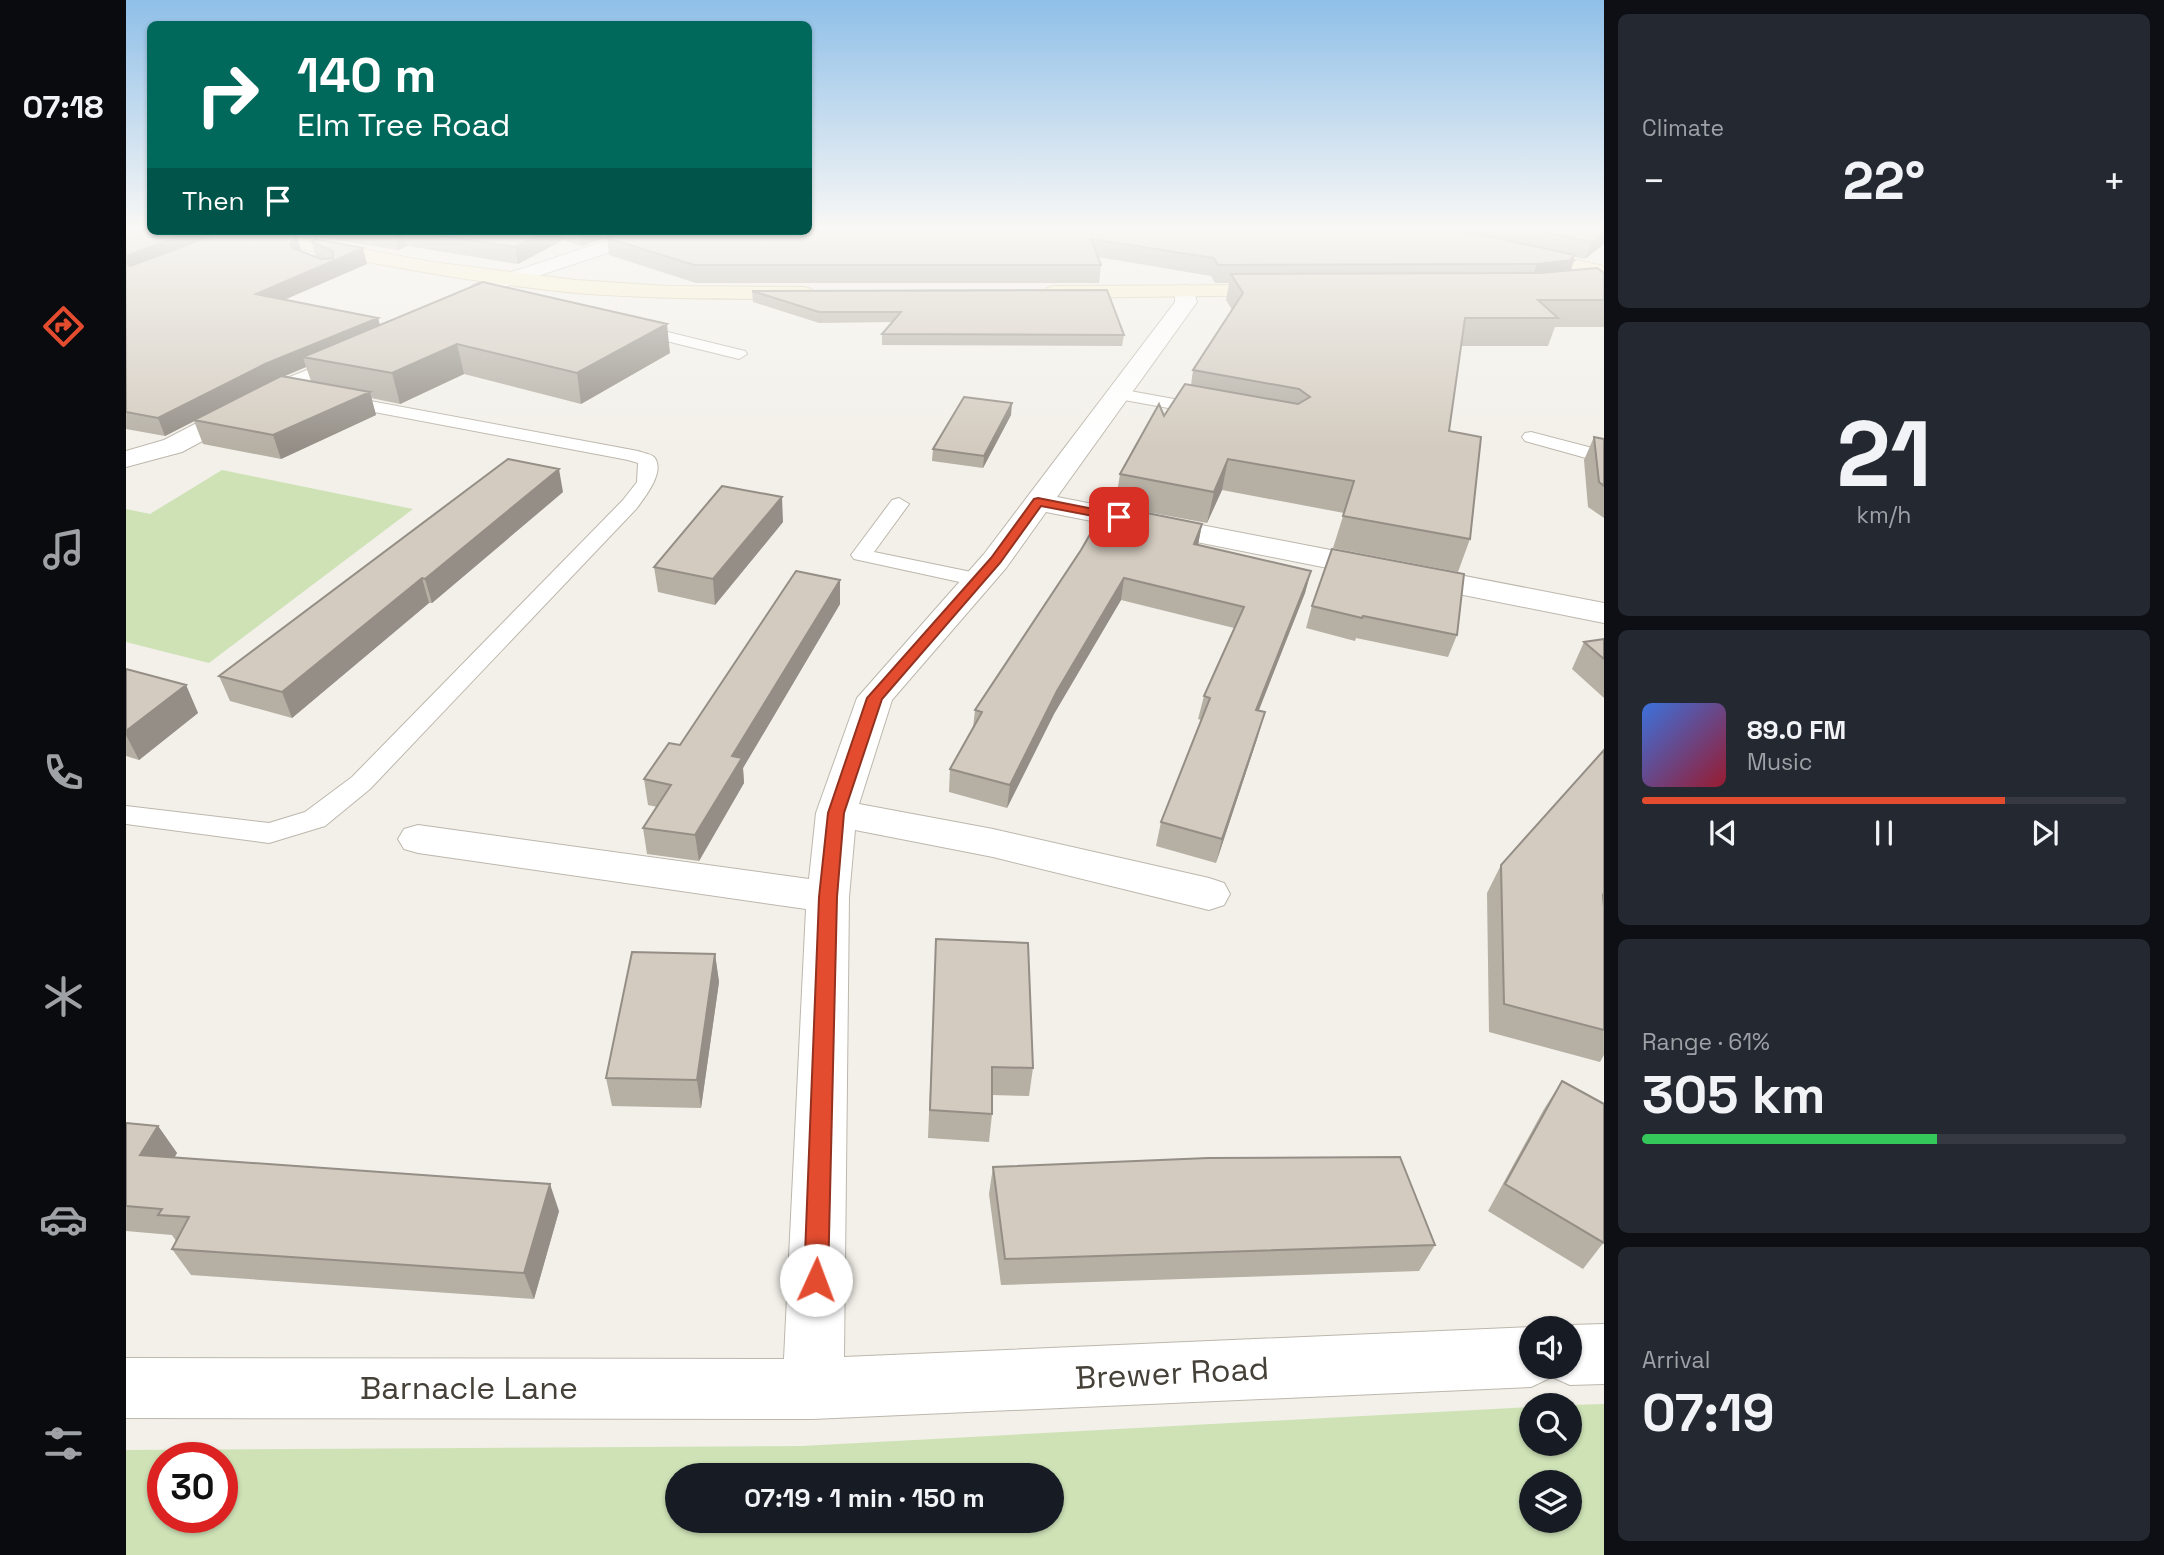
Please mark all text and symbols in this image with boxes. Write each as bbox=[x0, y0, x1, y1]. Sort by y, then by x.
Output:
text: 140 m bbox=[297, 44, 436, 106]
icon: right bbox=[182, 49, 273, 140]
text: 07:18 bbox=[22, 87, 104, 127]
text: Elm Tree Road bbox=[297, 105, 510, 145]
text: Climate bbox=[1642, 113, 1724, 143]
text: 22° bbox=[1843, 148, 1925, 214]
text: − bbox=[1642, 157, 1666, 205]
text: + bbox=[2102, 157, 2126, 205]
icon: arrive bbox=[259, 182, 297, 220]
text: Then bbox=[182, 184, 245, 218]
icon: directions bbox=[39, 302, 88, 351]
text: 21 bbox=[1836, 396, 1932, 513]
pin bbox=[1089, 487, 1149, 547]
icon: arrive bbox=[1100, 498, 1138, 536]
text: km/h bbox=[1857, 500, 1911, 530]
icon: music bbox=[39, 525, 88, 574]
text: 89.0 FM bbox=[1747, 713, 1846, 747]
text: Music bbox=[1747, 747, 1812, 777]
icon: phone bbox=[39, 748, 88, 797]
icon: previous bbox=[1704, 814, 1742, 852]
icon: pause bbox=[1865, 814, 1903, 852]
icon: next bbox=[2026, 814, 2064, 852]
icon: climate bbox=[39, 972, 88, 1021]
text: Range · 61% bbox=[1642, 1027, 1770, 1057]
text: 305 km bbox=[1642, 1062, 1825, 1128]
icon: car bbox=[39, 1195, 88, 1244]
position arrow bbox=[779, 1243, 853, 1317]
map controls bbox=[1519, 1316, 1582, 1533]
button: sound bbox=[1519, 1316, 1582, 1379]
text: Arrival bbox=[1642, 1345, 1710, 1375]
street label: Brewer Road bbox=[1074, 1348, 1270, 1398]
street label: Barnacle Lane bbox=[360, 1368, 578, 1408]
text: 07:19 bbox=[1642, 1380, 1775, 1446]
button: search bbox=[1519, 1393, 1582, 1456]
icon: filters bbox=[39, 1419, 88, 1468]
speed limit sign: 30 bbox=[147, 1442, 238, 1533]
button: layers bbox=[1519, 1470, 1582, 1533]
text: 07:19 · 1 min · 150 m bbox=[744, 1481, 985, 1515]

